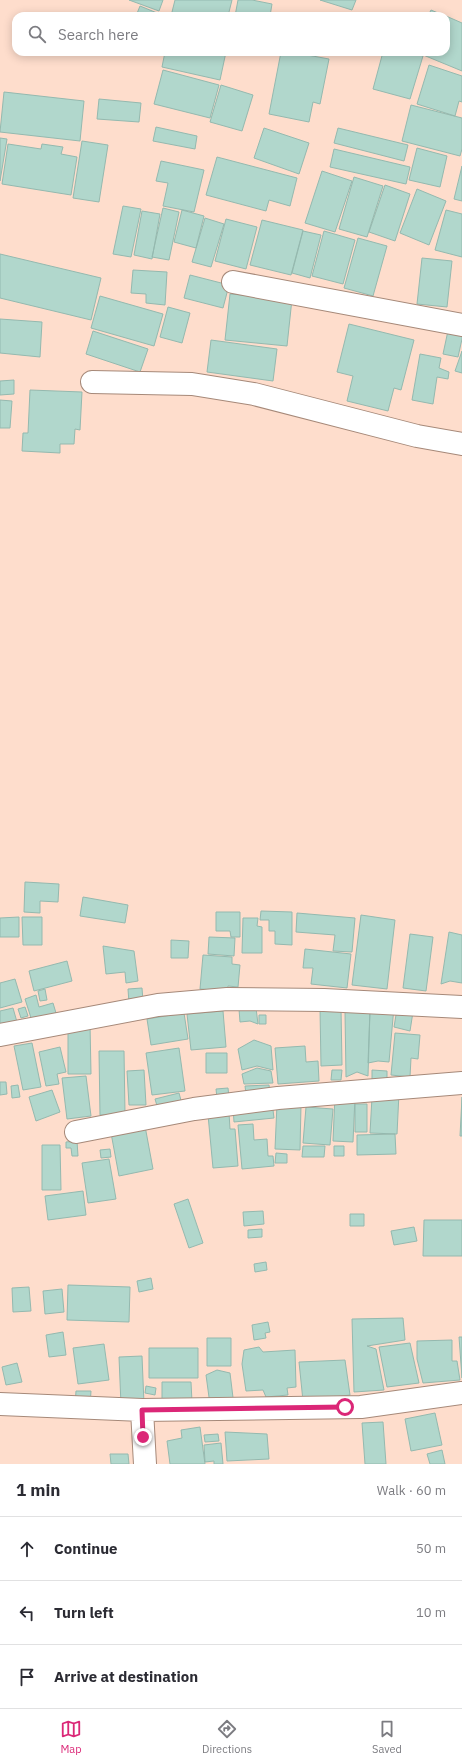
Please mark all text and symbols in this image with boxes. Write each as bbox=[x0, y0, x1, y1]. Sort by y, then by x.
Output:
search box bbox=[12, 12, 450, 56]
icon: search bbox=[26, 23, 48, 45]
text: Search here bbox=[58, 25, 138, 44]
route start bbox=[336, 1398, 354, 1416]
route end bbox=[134, 1428, 152, 1446]
text: 1 min bbox=[16, 1479, 60, 1501]
text: Walk · 60 m bbox=[377, 1482, 446, 1499]
icon: ahead bbox=[16, 1538, 38, 1560]
text: Continue bbox=[54, 1539, 118, 1558]
text: 50 m bbox=[416, 1540, 446, 1557]
icon: left bbox=[16, 1602, 38, 1624]
text: Turn left bbox=[54, 1603, 114, 1622]
text: 10 m bbox=[416, 1604, 446, 1621]
icon: arrive bbox=[16, 1666, 38, 1688]
text: Arrive at destination bbox=[54, 1667, 198, 1686]
tab: Map bbox=[60, 1718, 82, 1756]
tab: Directions bbox=[202, 1718, 252, 1756]
tab: Saved bbox=[372, 1718, 402, 1756]

